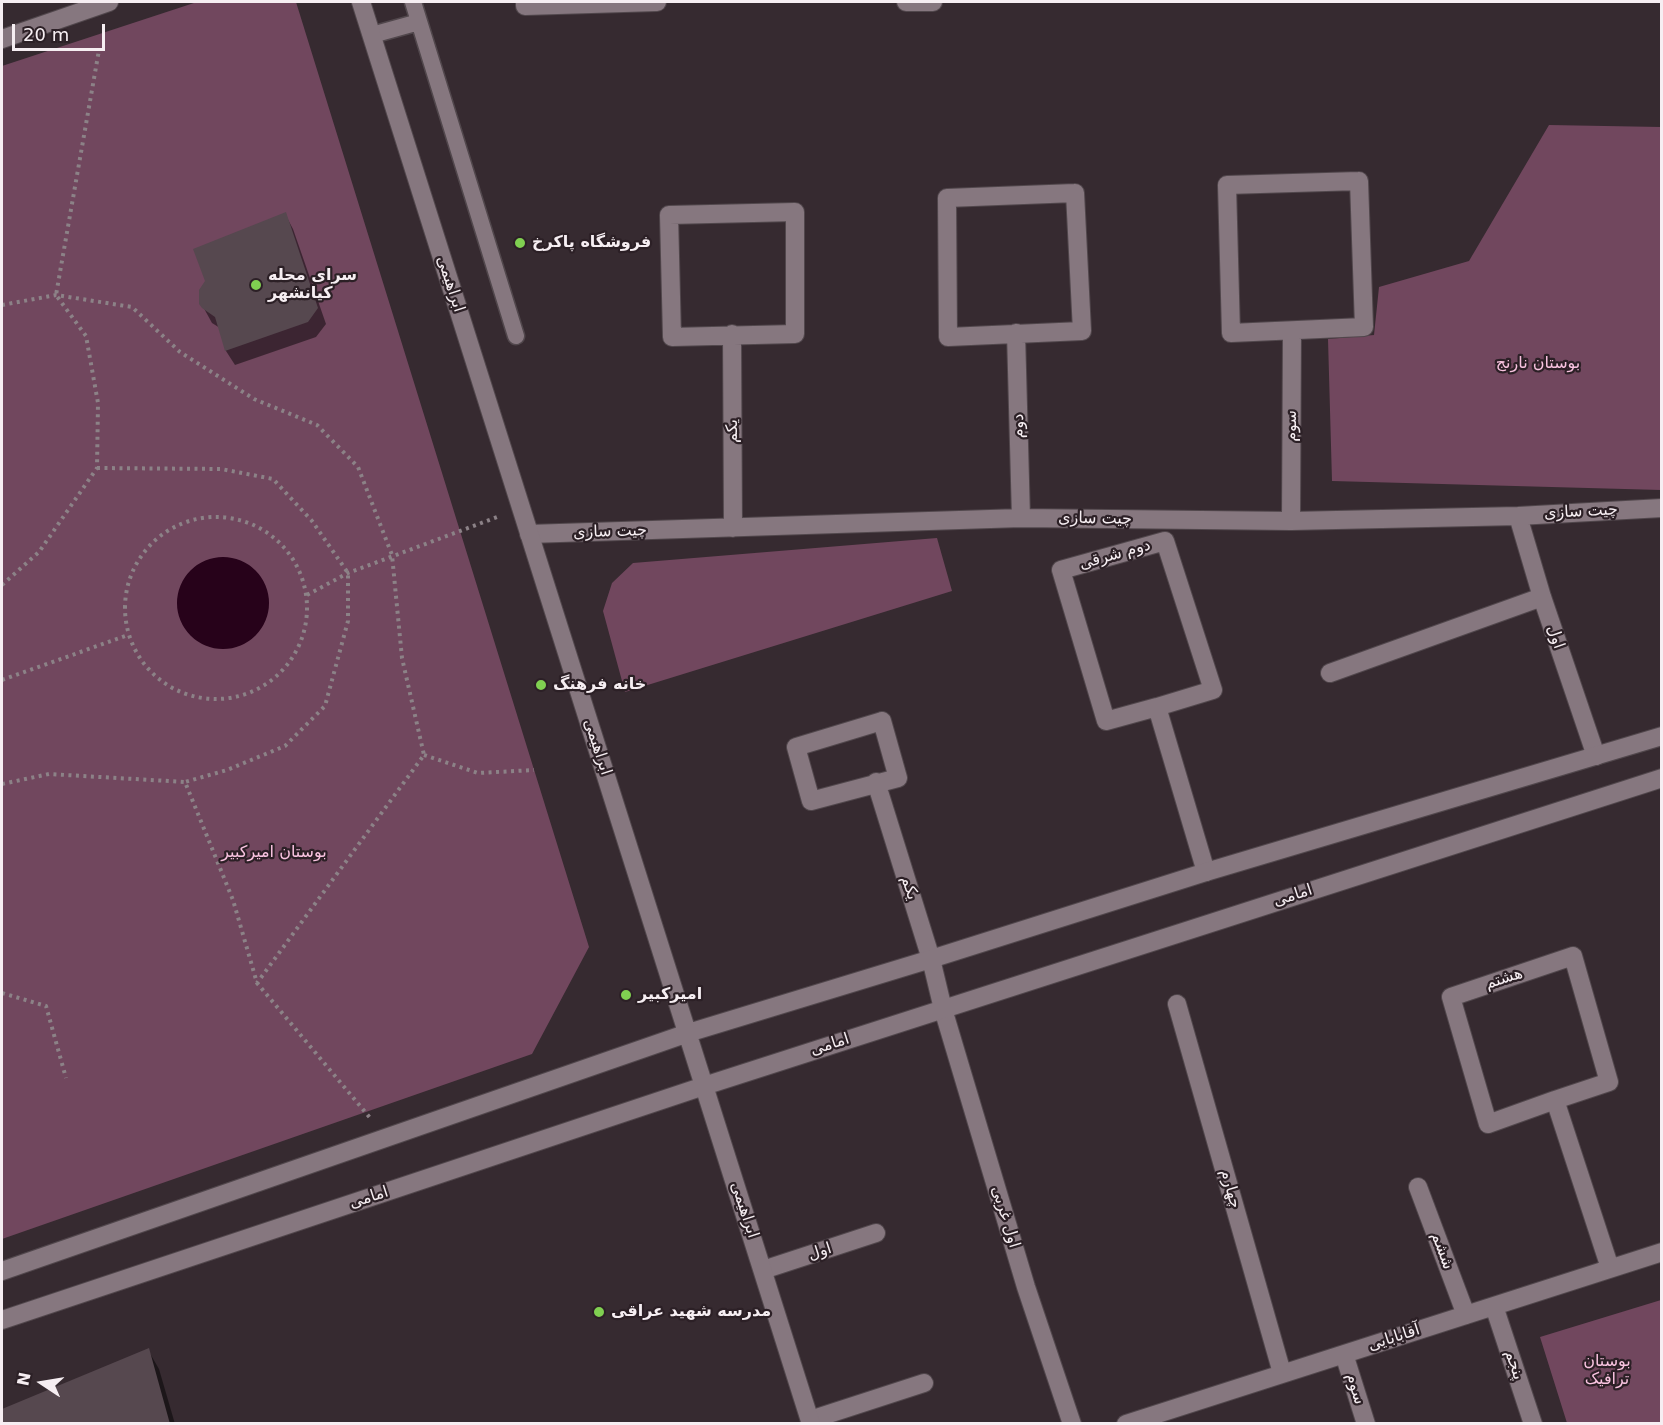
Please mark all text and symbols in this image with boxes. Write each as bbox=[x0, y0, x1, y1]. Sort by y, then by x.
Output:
scale bar bbox=[15, 12, 108, 50]
text: 20 m bbox=[23, 24, 69, 45]
place label: فروشگاه پاکرخ bbox=[532, 233, 651, 253]
marker: فروشگاه پاکرخ bbox=[513, 236, 527, 250]
street label: ابراهیمی bbox=[432, 253, 468, 315]
place label: سرای محله کیانشهر bbox=[268, 266, 357, 304]
marker: سرای محله کیانشهر bbox=[249, 278, 263, 292]
park label: بوستان نارنج bbox=[1496, 354, 1580, 374]
street label: سوم bbox=[1282, 410, 1302, 442]
street label: دوم bbox=[1009, 413, 1029, 439]
street label: یکم bbox=[723, 419, 743, 443]
street label: چیت سازی bbox=[1544, 500, 1618, 524]
street label: چیت سازی bbox=[1058, 509, 1132, 529]
street label: چیت سازی bbox=[573, 521, 647, 543]
street label: دوم شرقی bbox=[1077, 536, 1153, 574]
street label: اول bbox=[1542, 623, 1568, 651]
place label: خانه فرهنگ bbox=[553, 675, 646, 695]
marker: خانه فرهنگ bbox=[534, 678, 548, 692]
street label: ابراهیمی bbox=[579, 716, 615, 778]
park label: بوستان امیرکبیر bbox=[221, 843, 327, 863]
street label: یکم bbox=[896, 874, 922, 902]
street label: امامی bbox=[1271, 881, 1315, 911]
street label: هشتم bbox=[1483, 964, 1525, 994]
place label: امیرکبیر bbox=[638, 985, 702, 1005]
marker: امیرکبیر bbox=[619, 988, 633, 1002]
street label: امامی bbox=[808, 1030, 852, 1060]
street label: چهارم bbox=[1215, 1167, 1245, 1211]
street label: ابراهیمی bbox=[726, 1179, 762, 1241]
street label: امامی bbox=[347, 1183, 391, 1213]
street label: اول غربی bbox=[986, 1184, 1024, 1250]
street label: ششم bbox=[1426, 1230, 1458, 1272]
street label: اول bbox=[806, 1239, 834, 1265]
place label: مدرسه شهید عراقی bbox=[611, 1302, 771, 1322]
marker: مدرسه شهید عراقی bbox=[592, 1305, 606, 1319]
street label: آقابابایی bbox=[1366, 1321, 1422, 1355]
street label: پنجم bbox=[1500, 1348, 1528, 1382]
park label: بوستان ترافیک bbox=[1583, 1352, 1631, 1390]
north arrow bbox=[12, 1353, 72, 1413]
text: N bbox=[13, 1371, 35, 1388]
street label: سوم bbox=[1341, 1371, 1369, 1407]

